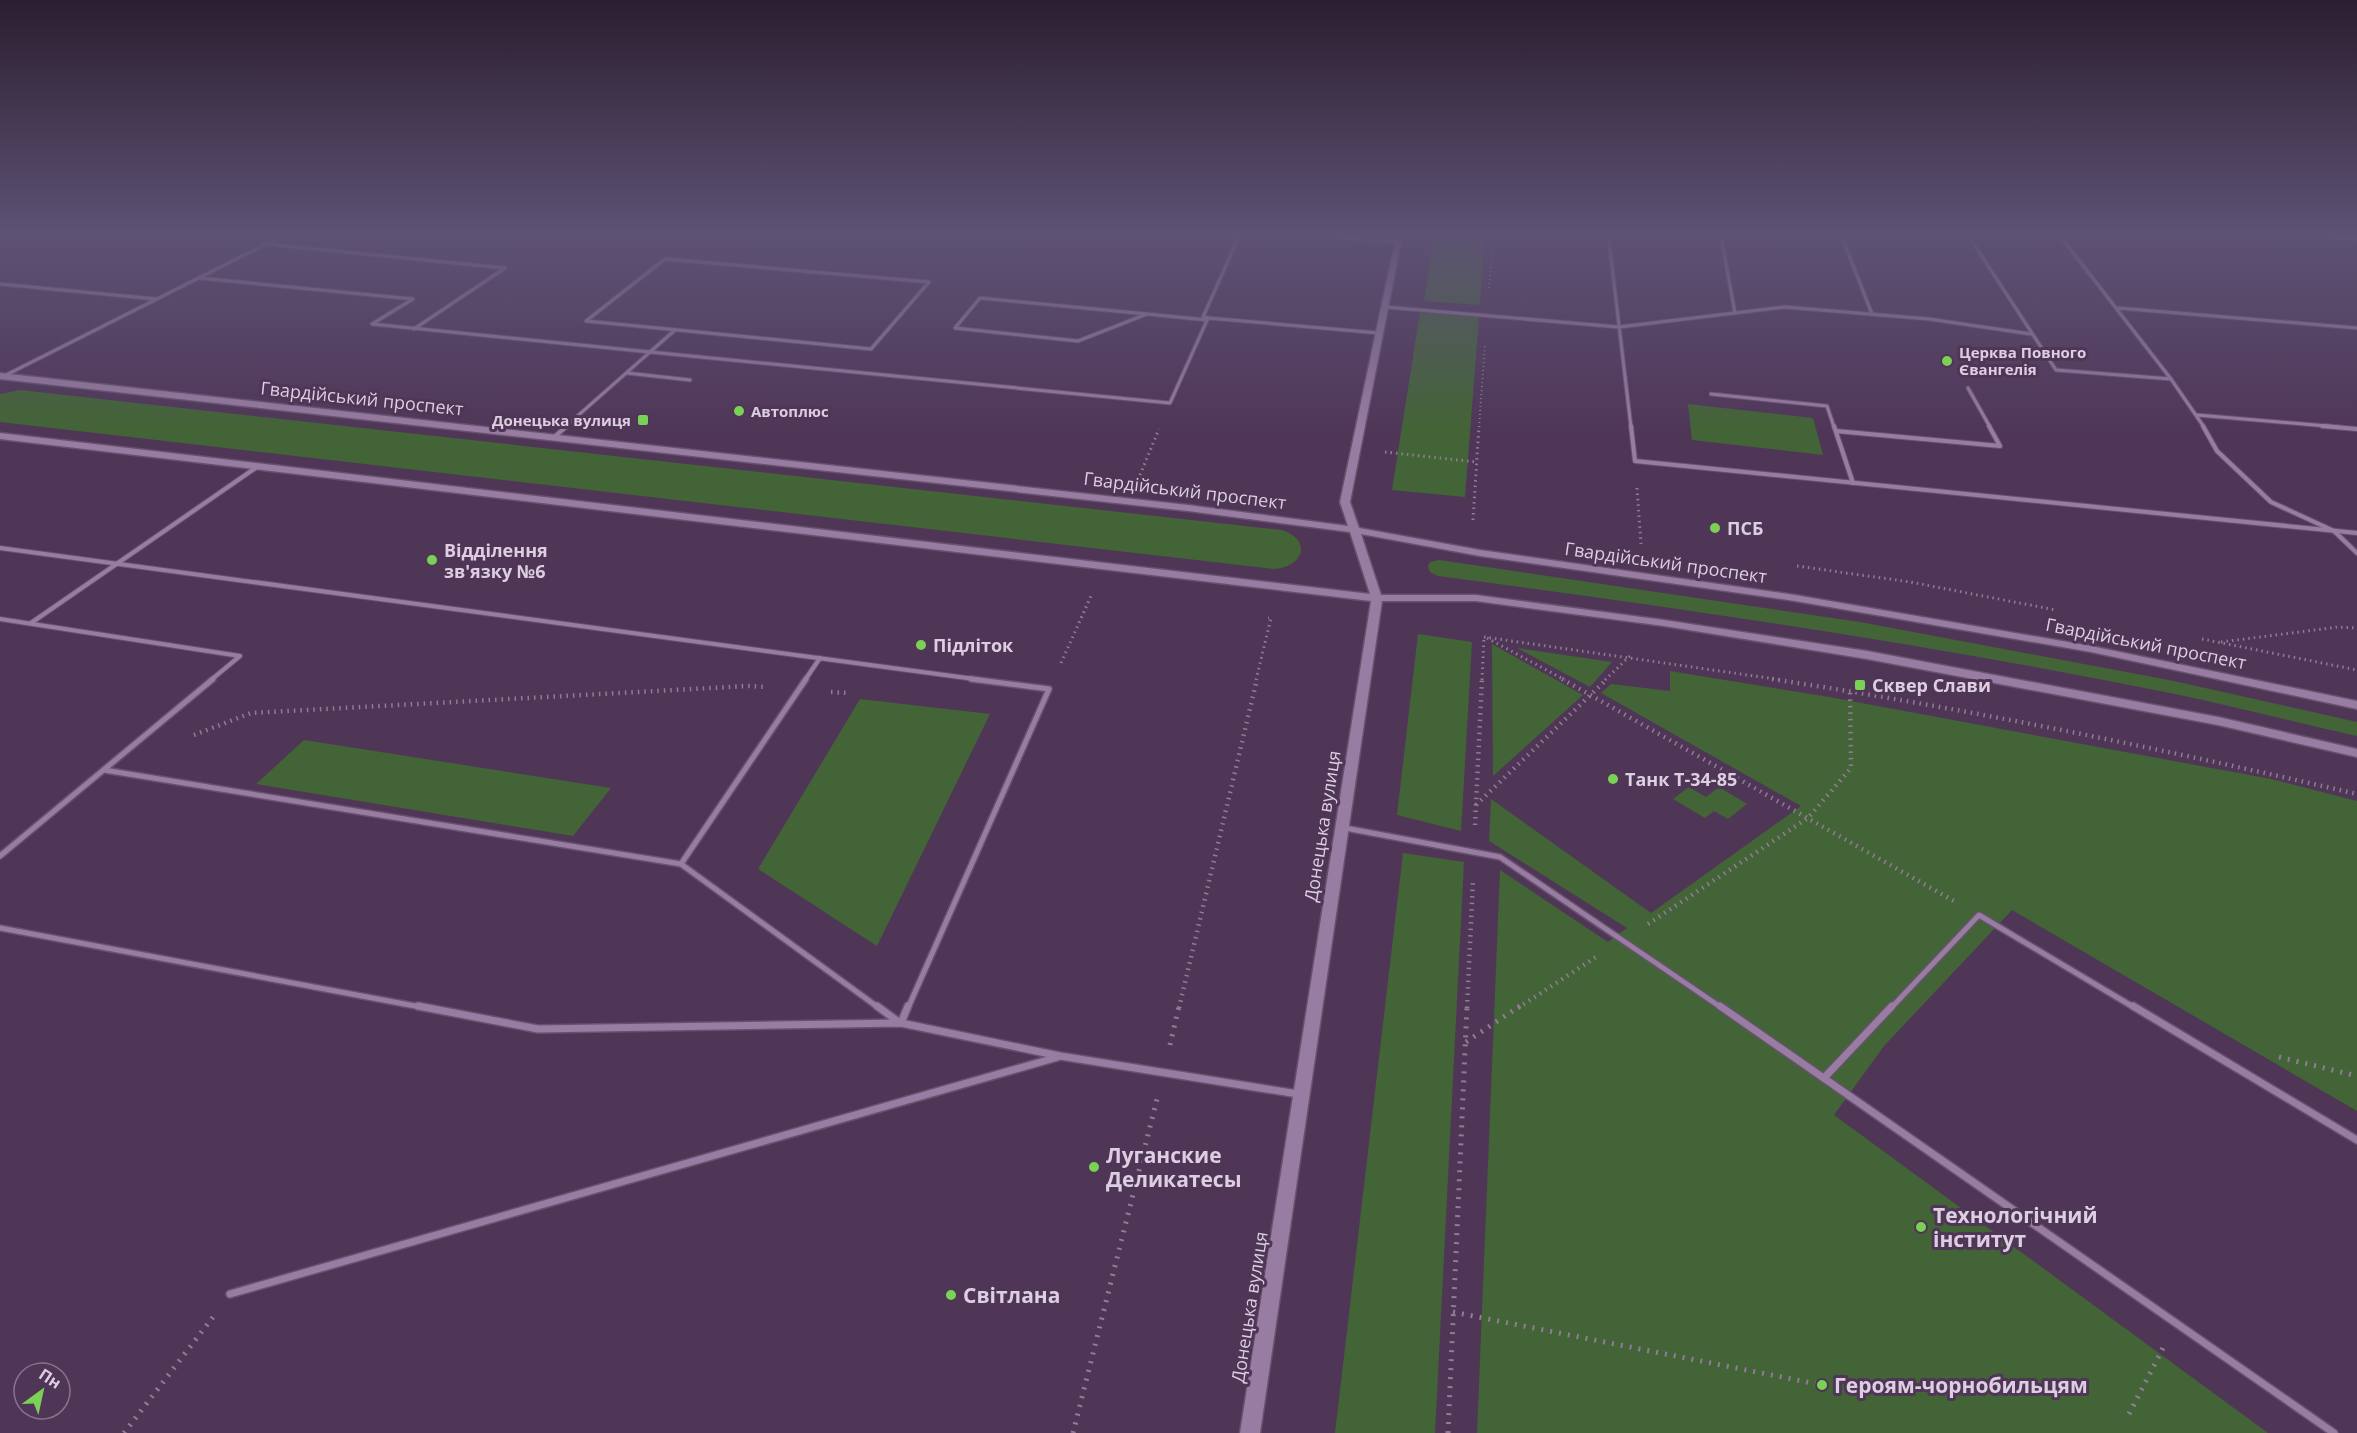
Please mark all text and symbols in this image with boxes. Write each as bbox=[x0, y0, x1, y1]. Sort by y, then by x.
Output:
place label: Церква Повного Євангелія bbox=[1959, 342, 2086, 379]
marker: Церква Повного Євангелія bbox=[1940, 354, 1954, 368]
street label: Гвардійський проспект bbox=[259, 375, 465, 421]
place label: Автоплюс bbox=[751, 401, 829, 421]
marker: Автоплюс bbox=[732, 404, 746, 418]
place label: Донецька вулиця bbox=[492, 410, 631, 430]
marker: Донецька вулиця bbox=[636, 413, 650, 427]
street label: Гвардійський проспект bbox=[1082, 466, 1288, 514]
place label: ПСБ bbox=[1727, 516, 1763, 540]
marker: ПСБ bbox=[1708, 521, 1722, 535]
street label: Гвардійський проспект bbox=[1563, 536, 1769, 588]
place label: Відділення зв'язку №6 bbox=[444, 538, 548, 583]
marker: Відділення зв'язку №6 bbox=[425, 553, 439, 567]
street label: Гвардійський проспект bbox=[2044, 612, 2249, 674]
place label: Підліток bbox=[933, 633, 1014, 657]
marker: Підліток bbox=[914, 638, 928, 652]
place label: Сквер Слави bbox=[1872, 673, 1991, 697]
marker: Сквер Слави bbox=[1853, 678, 1867, 692]
street label: Донецька вулиця bbox=[1298, 749, 1346, 903]
place label: Танк Т-34-85 bbox=[1625, 767, 1737, 791]
marker: Танк Т-34-85 bbox=[1606, 772, 1620, 786]
place label: Луганские Деликатесы bbox=[1106, 1141, 1242, 1193]
marker: Луганские Деликатесы bbox=[1087, 1160, 1101, 1174]
place label: Технологічний інститут bbox=[1933, 1201, 2098, 1253]
marker: Технологічний інститут bbox=[1914, 1220, 1928, 1234]
street label: Донецька вулиця bbox=[1225, 1230, 1273, 1384]
place label: Світлана bbox=[963, 1281, 1060, 1309]
marker: Світлана bbox=[944, 1288, 958, 1302]
north arrow bbox=[12, 1361, 72, 1421]
text: Пн bbox=[35, 1363, 66, 1394]
place label: Героям-чорнобильцям bbox=[1834, 1371, 2088, 1399]
marker: Героям-чорнобильцям bbox=[1815, 1378, 1829, 1392]

